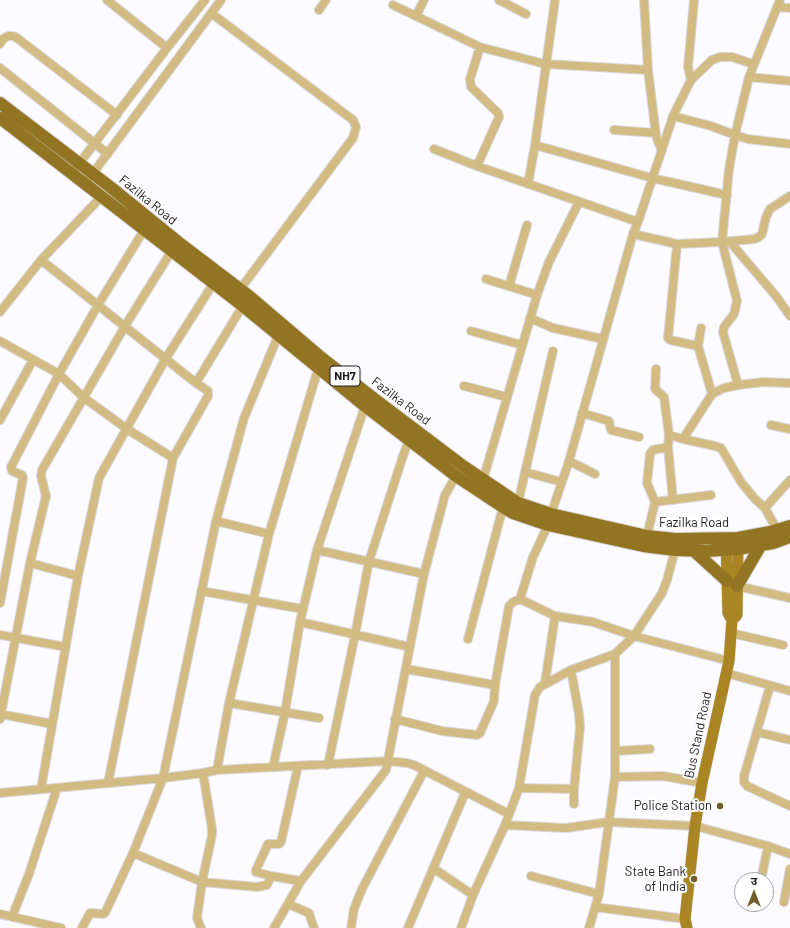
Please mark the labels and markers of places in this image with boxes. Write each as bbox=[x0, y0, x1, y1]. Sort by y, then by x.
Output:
place label: Police Station bbox=[634, 798, 712, 814]
marker: Police Station bbox=[715, 801, 725, 811]
place label: State Bank of India bbox=[625, 864, 686, 895]
marker: State Bank of India bbox=[689, 874, 699, 884]

